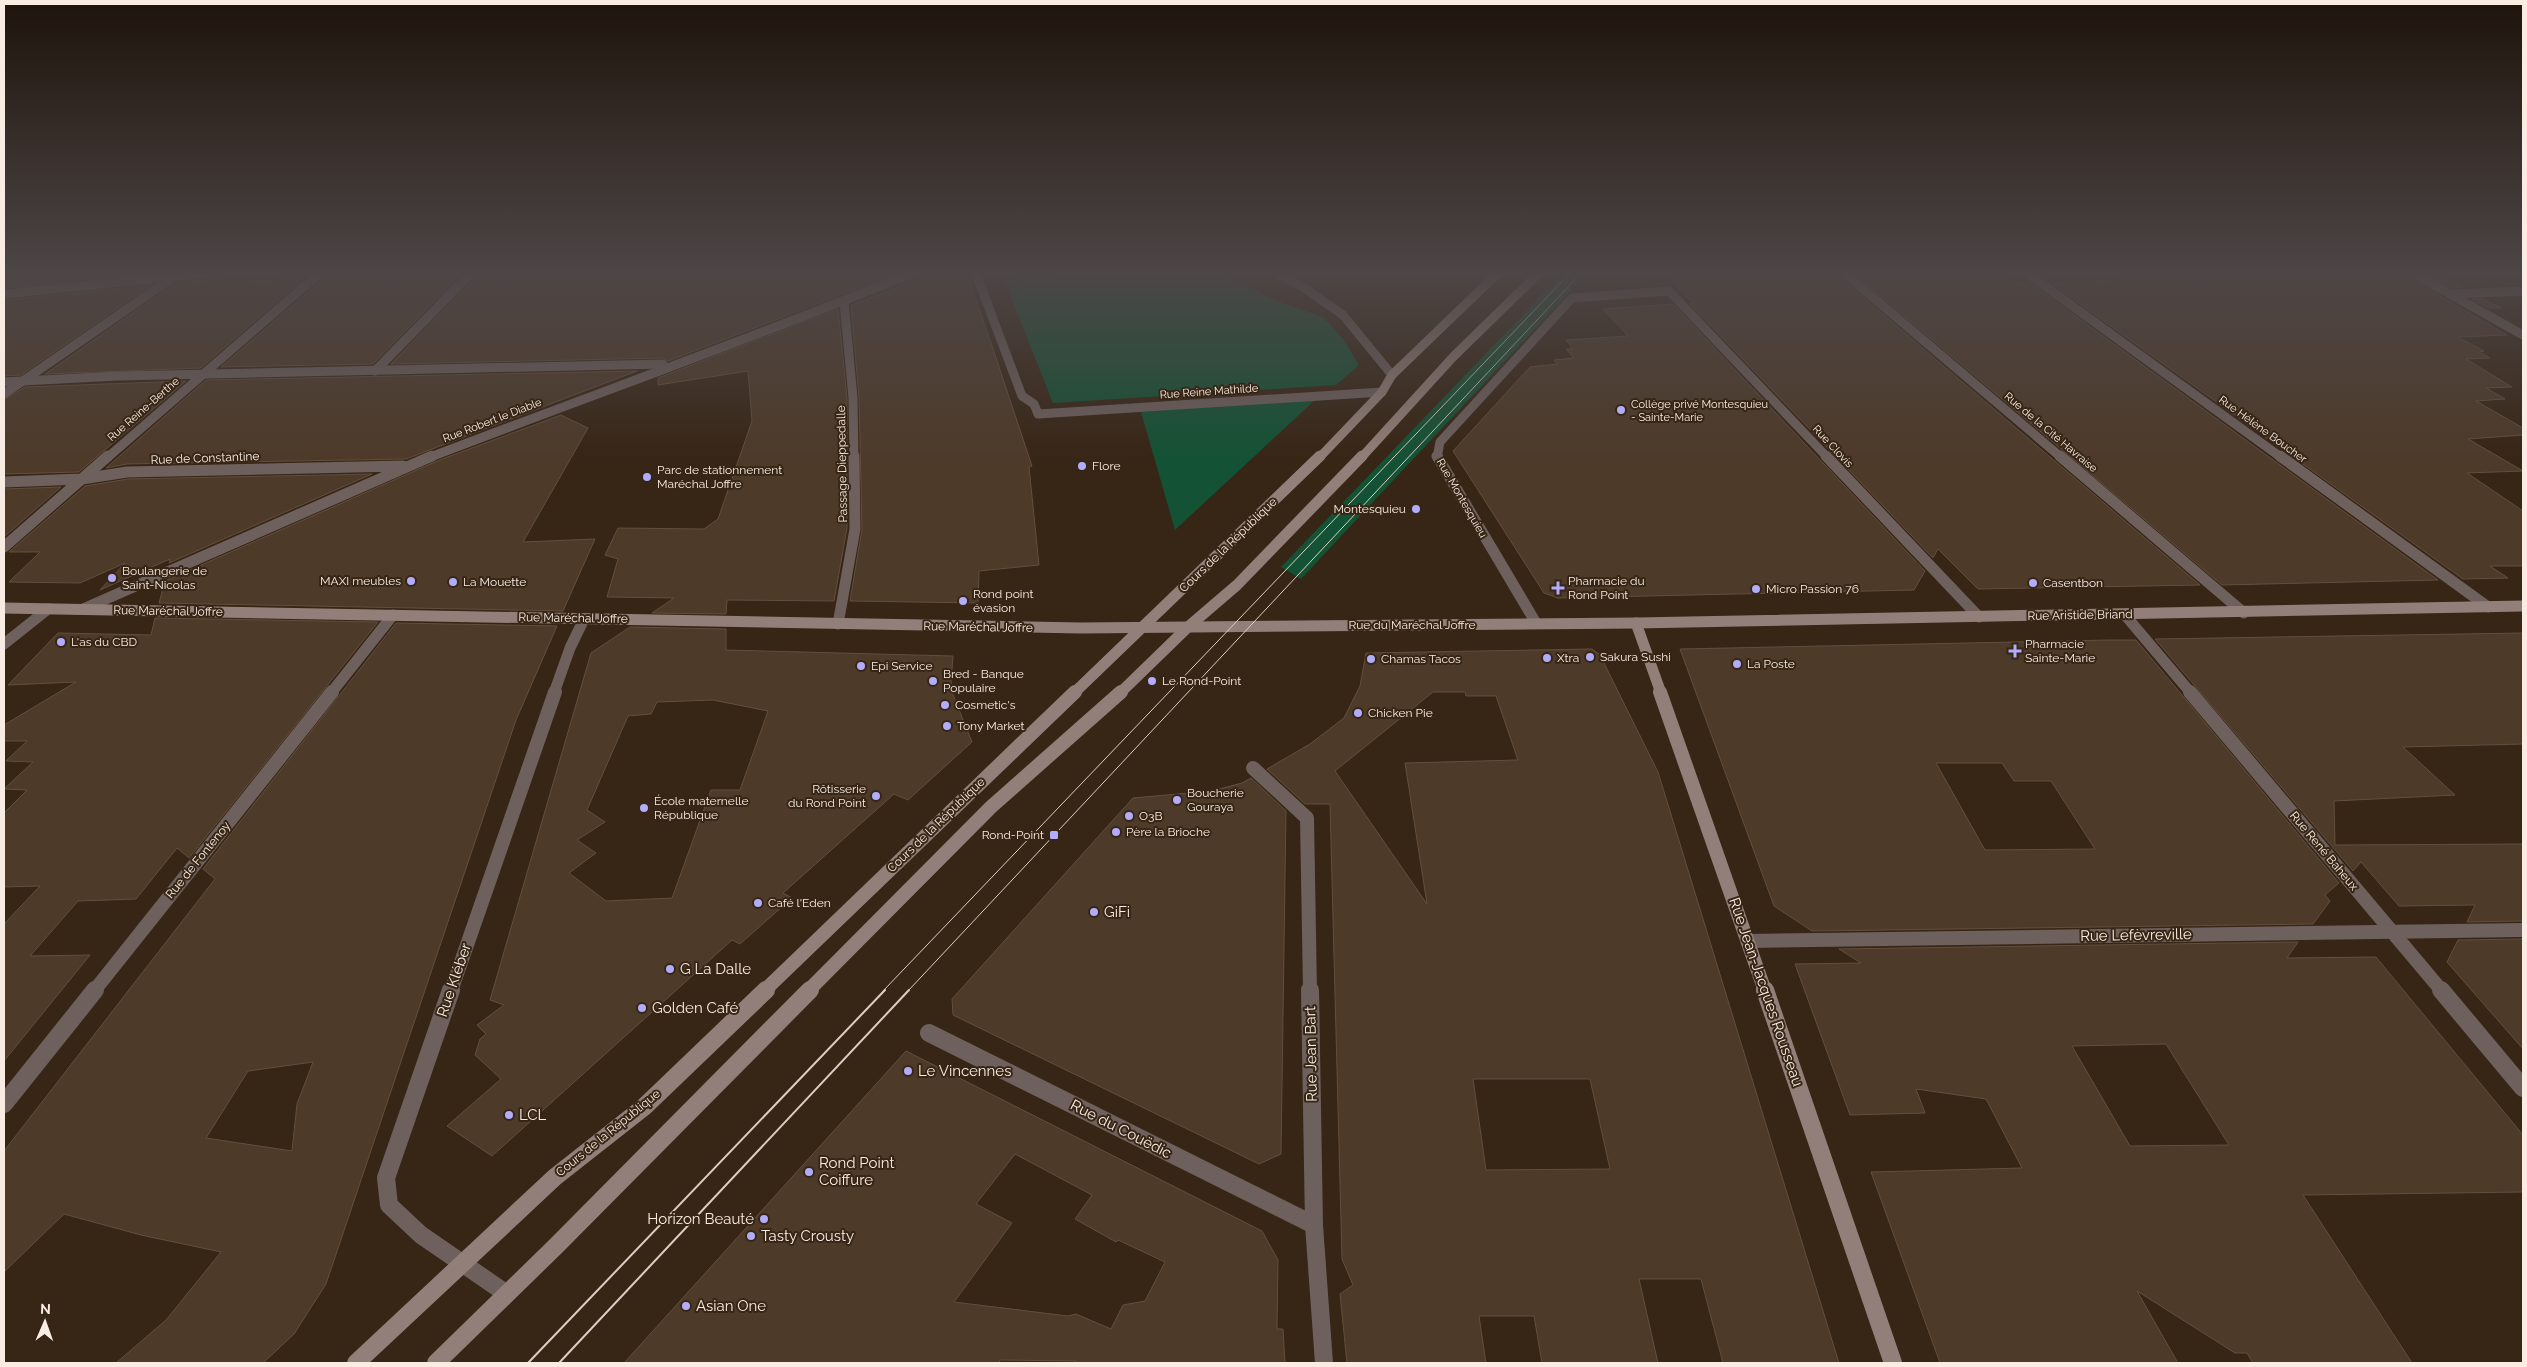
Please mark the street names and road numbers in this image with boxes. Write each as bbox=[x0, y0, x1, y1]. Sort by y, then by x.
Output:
street label: Rue Reine-Berthe bbox=[105, 374, 182, 444]
street label: Rue Reine Mathilde bbox=[1159, 382, 1259, 401]
street label: Rue de la Cité Havraise bbox=[2002, 390, 2100, 475]
street label: Rue Hélène Boucher bbox=[2216, 393, 2309, 466]
street label: Rue Robert le Diable bbox=[441, 395, 544, 445]
street label: Passage Dieppedalle bbox=[834, 405, 850, 523]
street label: Rue Clovis bbox=[1810, 422, 1856, 470]
street label: Rue de Constantine bbox=[150, 449, 260, 467]
street label: Rue Montesquieu bbox=[1434, 456, 1490, 540]
street label: Cours de la République bbox=[1176, 495, 1280, 595]
street label: Rue Maréchal Joffre bbox=[113, 603, 223, 619]
street label: Rue Aristide Briand bbox=[2027, 607, 2133, 623]
street label: Rue Maréchal Joffre bbox=[518, 610, 628, 626]
street label: Rue du Maréchal Joffre bbox=[1348, 618, 1476, 632]
street label: Rue Maréchal Joffre bbox=[923, 619, 1033, 635]
street label: Cours de la République bbox=[884, 775, 988, 875]
street label: Rue René Baheux bbox=[2287, 809, 2361, 893]
street label: Rue de Fontenoy bbox=[163, 818, 234, 901]
street label: Rue Jean-Jacques Rousseau bbox=[1725, 895, 1807, 1089]
street label: Rue Lefèvreville bbox=[2080, 925, 2192, 945]
street label: Rue Kléber bbox=[433, 940, 475, 1019]
street label: Rue Jean Bart bbox=[1301, 1006, 1321, 1102]
street label: Cours de la République bbox=[553, 1087, 663, 1179]
street label: Rue du Couëdic bbox=[1067, 1096, 1175, 1162]

